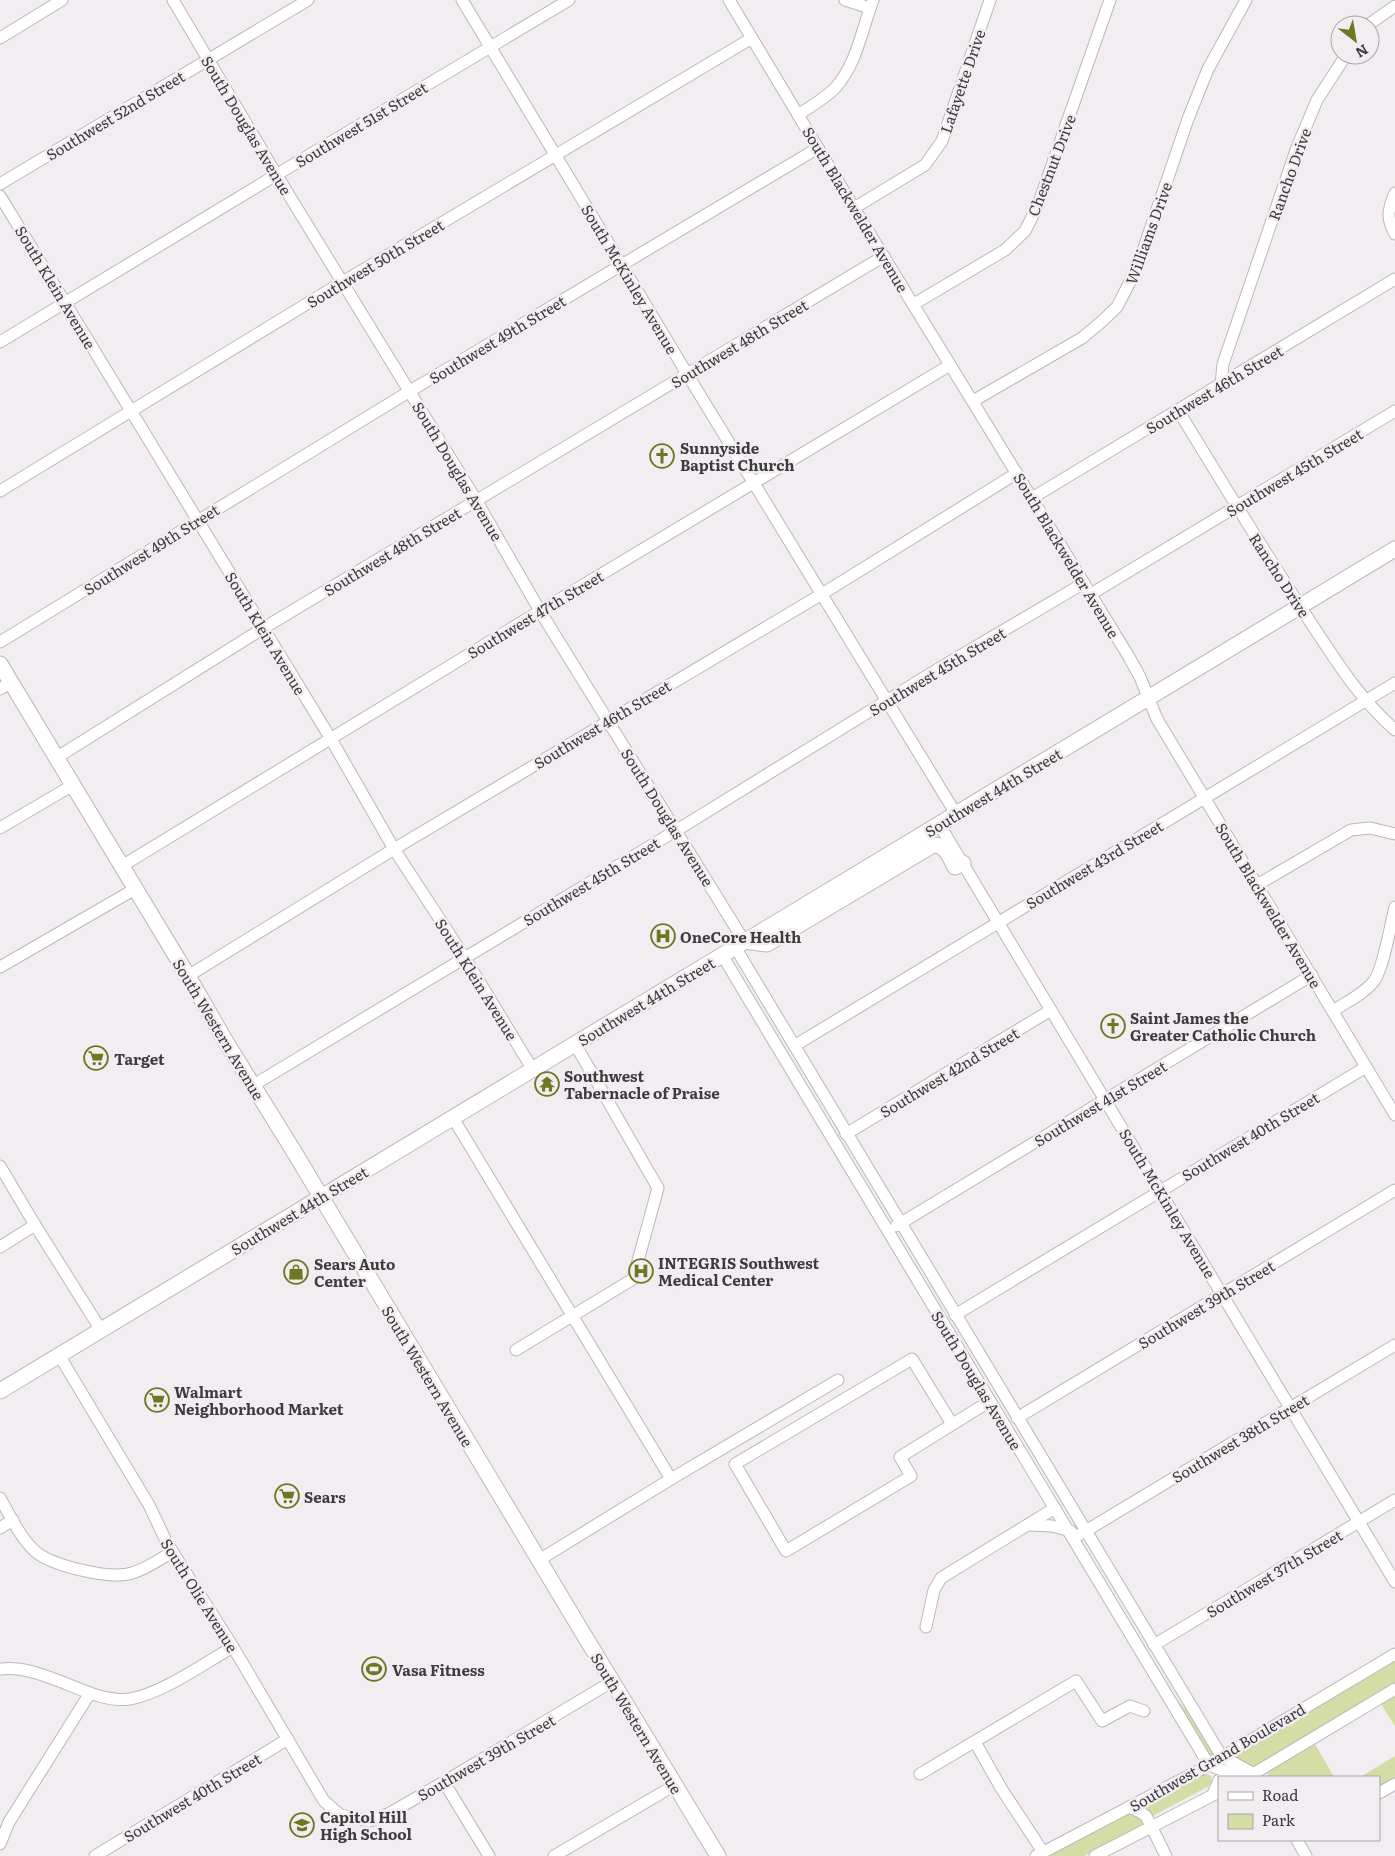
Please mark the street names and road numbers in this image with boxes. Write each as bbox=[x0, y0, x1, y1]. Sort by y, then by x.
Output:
street label: Lafayette Drive bbox=[933, 26, 991, 136]
street label: South Douglas Avenue bbox=[196, 51, 298, 199]
street label: Southwest 52nd Street bbox=[41, 64, 189, 166]
street label: Southwest 51st Street bbox=[291, 75, 431, 173]
street label: Chestnut Drive bbox=[1021, 111, 1081, 219]
street label: South Blackwelder Avenue bbox=[797, 122, 915, 296]
street label: Rancho Drive bbox=[1262, 124, 1316, 223]
street label: Williams Drive bbox=[1119, 178, 1177, 288]
street label: South McKinley Avenue bbox=[576, 200, 684, 358]
street label: Southwest 50th Street bbox=[302, 213, 448, 313]
street label: South Klein Avenue bbox=[10, 221, 102, 353]
street label: Southwest 49th Street bbox=[424, 289, 570, 389]
street label: Southwest 48th Street bbox=[666, 293, 812, 393]
street label: Southwest 46th Street bbox=[1141, 339, 1287, 439]
street label: South Douglas Avenue bbox=[407, 397, 509, 545]
street label: Southwest 45th Street bbox=[1221, 422, 1367, 522]
street label: South Blackwelder Avenue bbox=[1008, 468, 1126, 642]
street label: Southwest 49th Street bbox=[79, 498, 223, 600]
street label: Southwest 48th Street bbox=[319, 501, 465, 601]
street label: Rancho Drive bbox=[1244, 528, 1316, 622]
street label: Southwest 47th Street bbox=[462, 564, 608, 664]
street label: South Klein Avenue bbox=[220, 567, 312, 699]
street label: Southwest 45th Street bbox=[864, 621, 1010, 721]
street label: Southwest 46th Street bbox=[529, 674, 675, 774]
street label: Southwest 44th Street bbox=[920, 742, 1066, 842]
street label: South Douglas Avenue bbox=[616, 743, 720, 891]
street label: Southwest 43rd Street bbox=[1021, 814, 1167, 914]
street label: South Blackwelder Avenue bbox=[1210, 818, 1328, 992]
street label: Southwest 45th Street bbox=[518, 831, 664, 931]
street label: South Klein Avenue bbox=[430, 913, 524, 1045]
street label: Southwest 44th Street bbox=[573, 951, 719, 1051]
street label: South Western Avenue bbox=[168, 954, 271, 1104]
street label: Southwest 42nd Street bbox=[875, 1021, 1023, 1123]
street label: Southwest 41st Street bbox=[1029, 1054, 1171, 1152]
street label: Southwest 40th Street bbox=[1177, 1086, 1323, 1186]
street label: South McKinley Avenue bbox=[1114, 1124, 1222, 1282]
street label: Southwest 44th Street bbox=[226, 1160, 372, 1260]
street label: Southwest 39th Street bbox=[1133, 1254, 1279, 1354]
street label: South Western Avenue bbox=[377, 1301, 480, 1451]
street label: South Douglas Avenue bbox=[926, 1306, 1028, 1454]
street label: Southwest 38th Street bbox=[1167, 1388, 1313, 1488]
street label: Southwest 37th Street bbox=[1202, 1523, 1346, 1623]
street label: South Olie Avenue bbox=[156, 1534, 244, 1657]
street label: South Western Avenue bbox=[586, 1648, 689, 1798]
street label: Southwest Grand Boulevard bbox=[1125, 1697, 1309, 1817]
street label: Southwest 39th Street bbox=[413, 1708, 559, 1806]
street label: Southwest 40th Street bbox=[119, 1747, 265, 1847]

